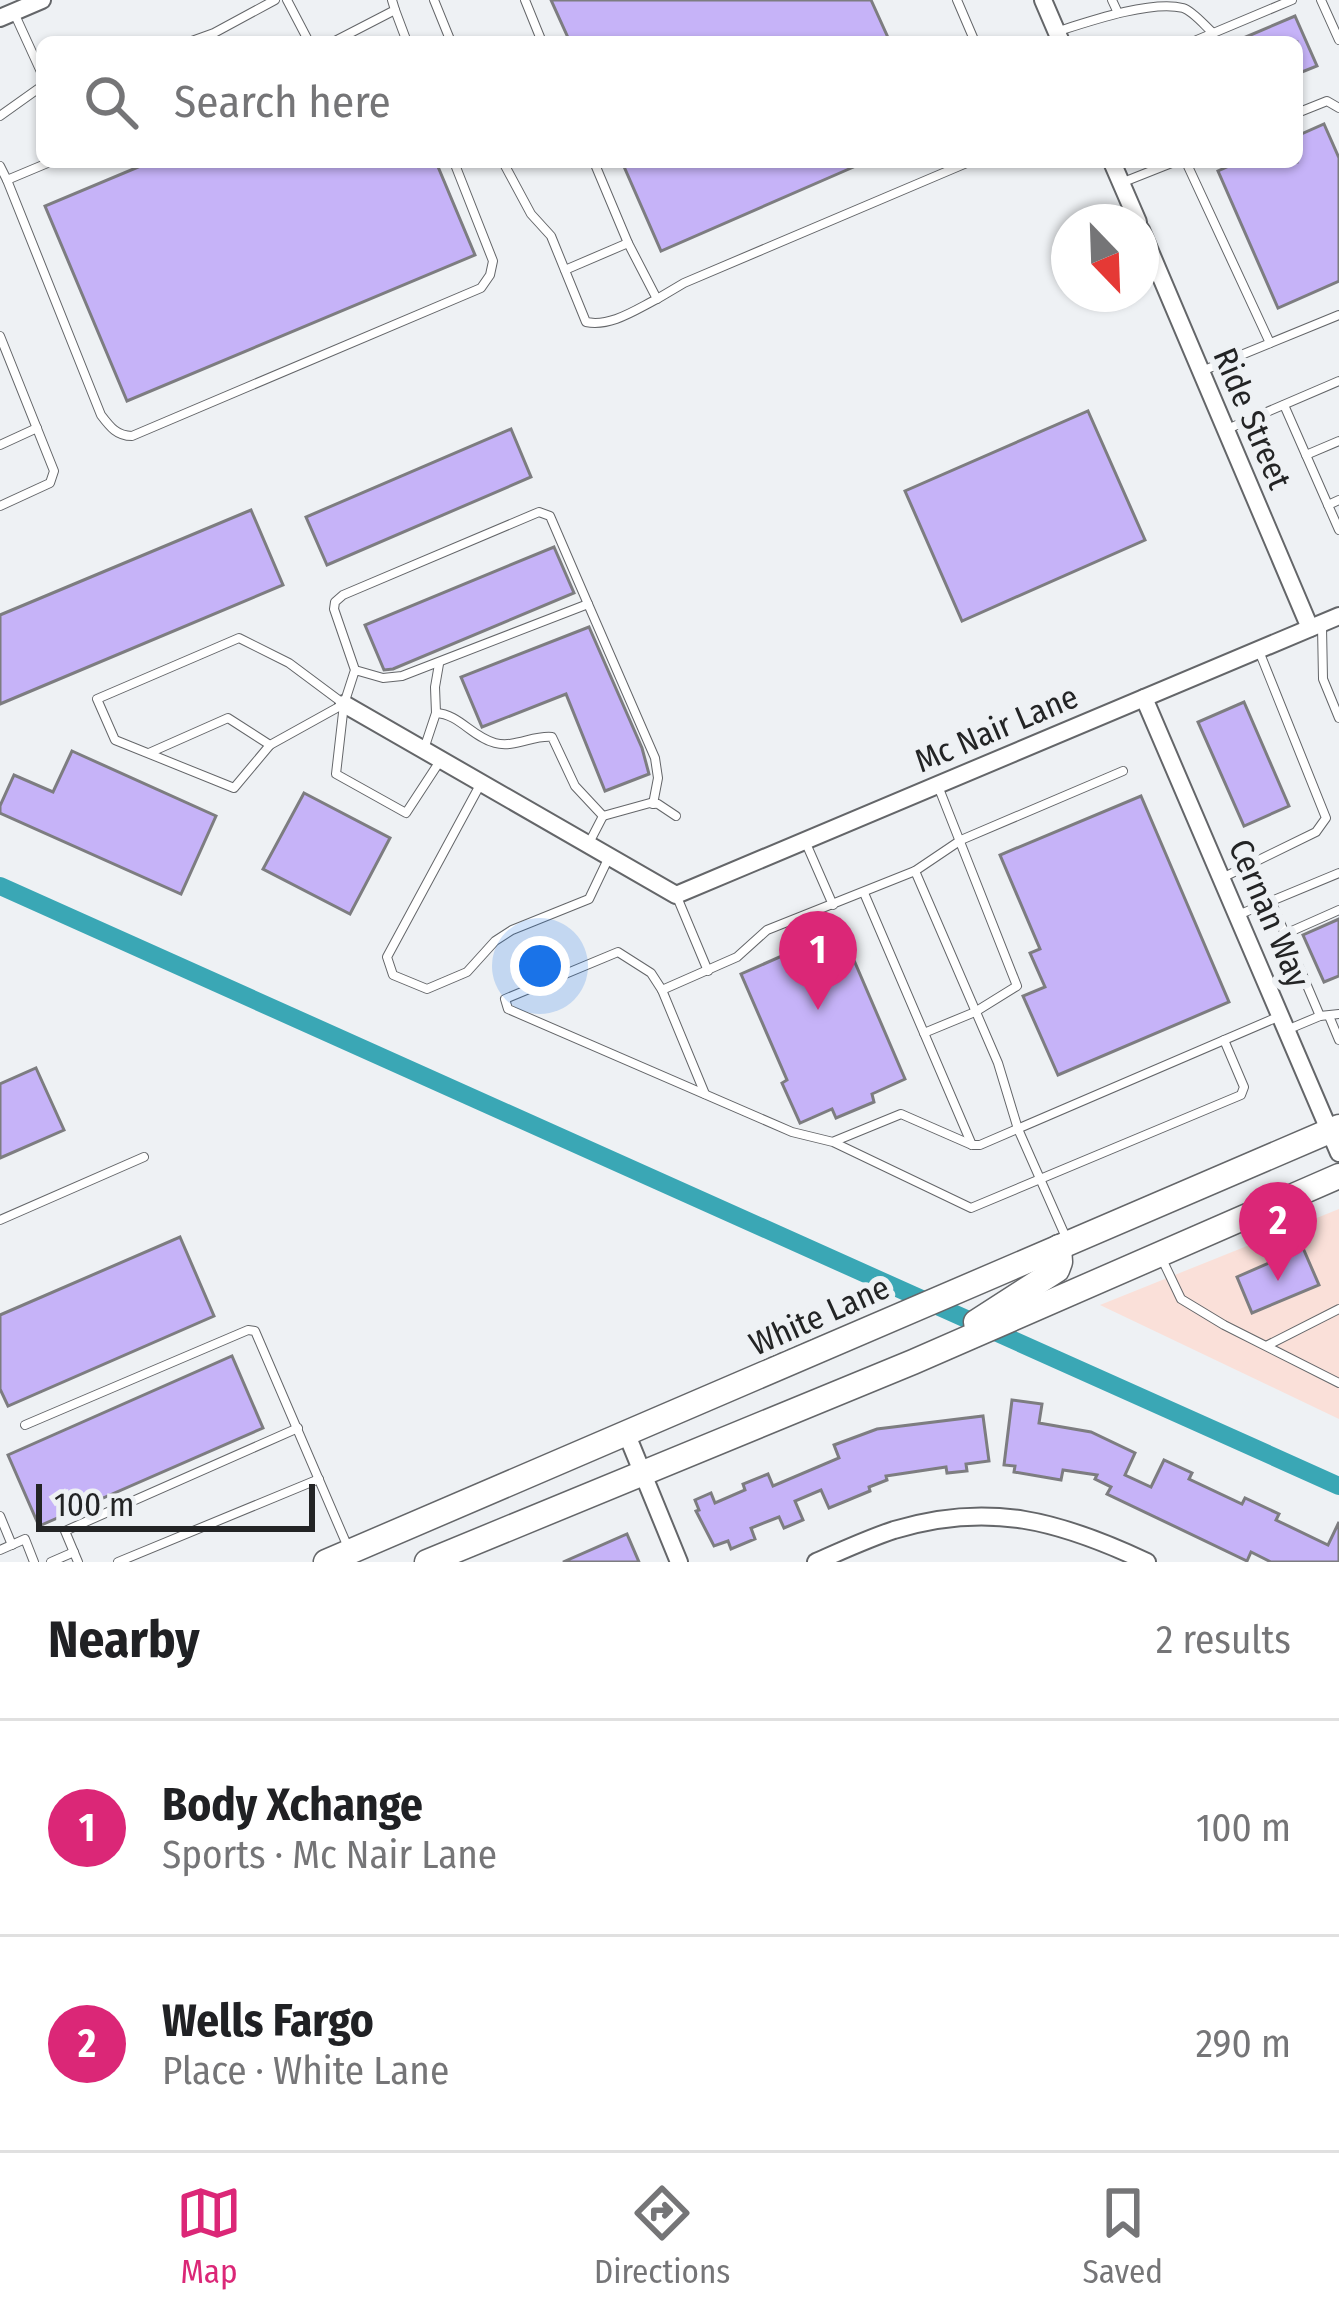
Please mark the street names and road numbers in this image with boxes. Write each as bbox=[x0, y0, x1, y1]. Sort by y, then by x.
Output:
street label: Ride Street bbox=[1205, 342, 1300, 495]
street label: Mc Nair Lane bbox=[909, 677, 1084, 781]
street label: Cernan Way bbox=[1220, 833, 1318, 994]
street label: White Lane bbox=[743, 1267, 896, 1364]

